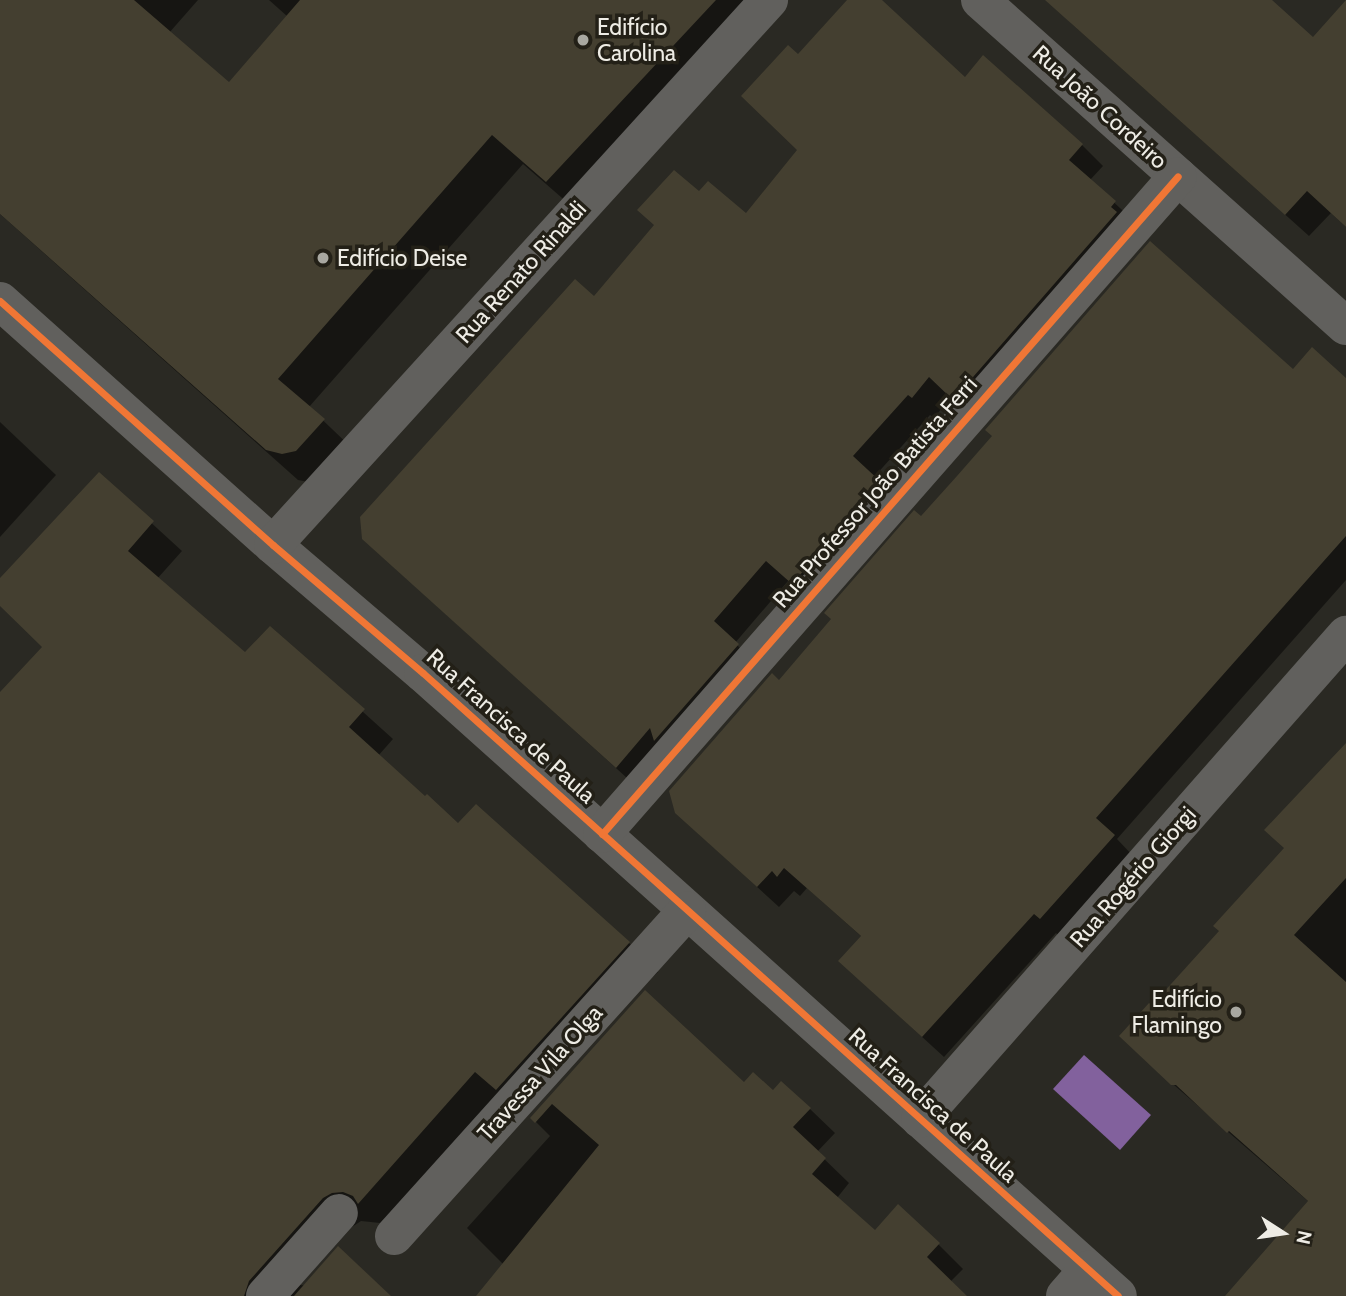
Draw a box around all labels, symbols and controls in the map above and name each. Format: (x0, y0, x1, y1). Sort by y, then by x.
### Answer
place label: Edifício Carolina (597, 13, 676, 67)
marker: Edifício Carolina (575, 32, 591, 48)
street label: Rua João Cordeiro (1027, 39, 1173, 175)
street label: Rua Renato Rinaldi (450, 195, 592, 349)
place label: Edifício Deise (337, 244, 467, 272)
marker: Edifício Deise (315, 250, 331, 266)
street label: Rua Professor João Batista Ferri (767, 371, 983, 613)
street label: Rua Francisca de Paula (421, 643, 601, 809)
street label: Rua Rogério Giorgi (1064, 801, 1202, 953)
place label: Edifício Flamingo (1131, 985, 1222, 1039)
street label: Travessa Vila Olga (472, 999, 608, 1147)
marker: Edifício Flamingo (1228, 1004, 1244, 1020)
street label: Rua Francisca de Paula (843, 1022, 1023, 1188)
north arrow (1248, 1198, 1318, 1268)
text: N (1291, 1229, 1317, 1246)

